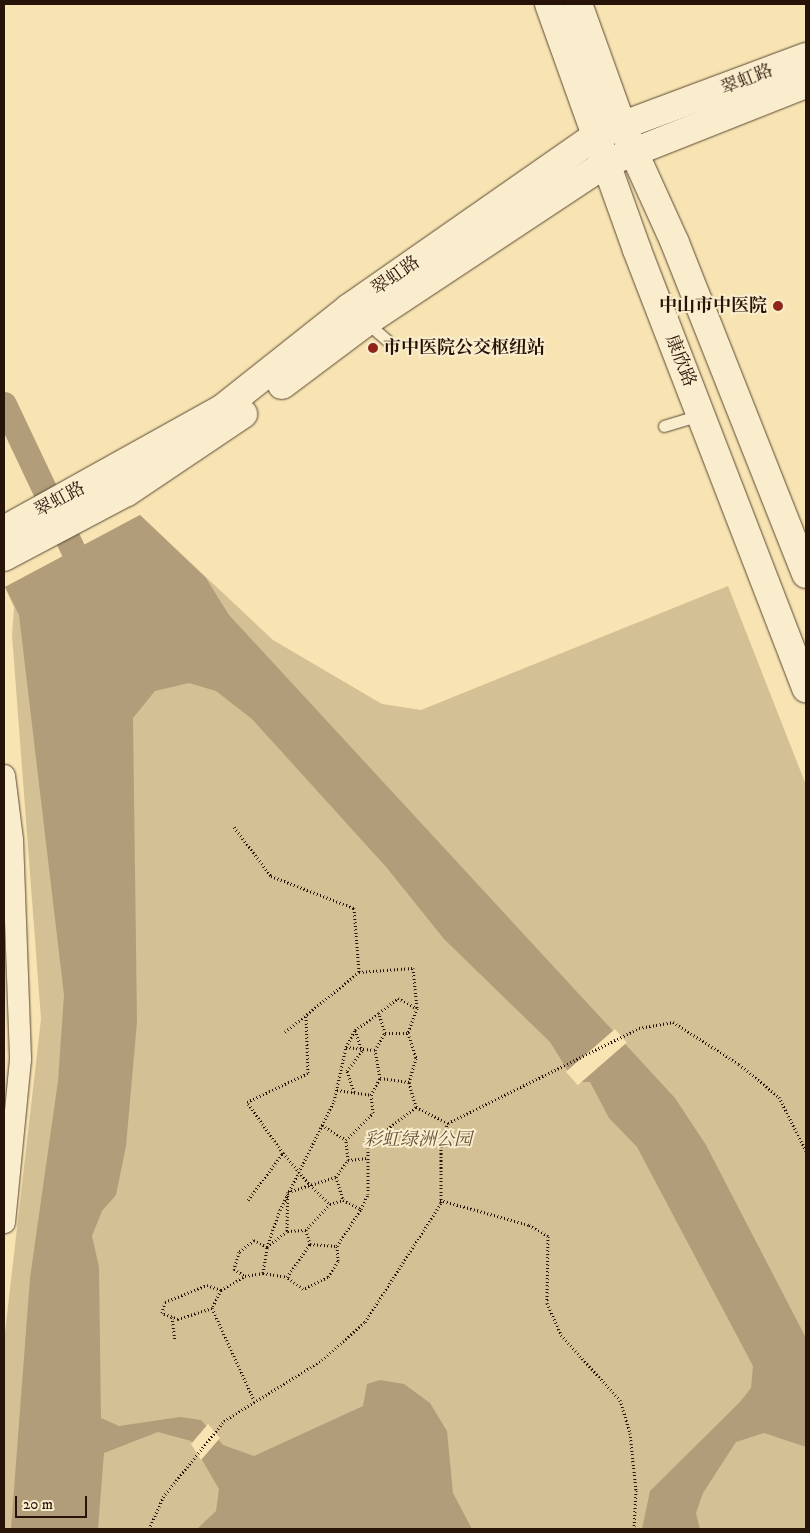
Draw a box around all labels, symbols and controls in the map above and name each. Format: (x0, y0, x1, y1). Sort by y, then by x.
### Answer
street label: 翠虹路 (718, 60, 776, 100)
street label: 翠虹路 (368, 252, 424, 300)
place label: 中山市中医院 (659, 295, 767, 317)
marker: 中山市中医院 (771, 299, 785, 313)
street label: 康欣路 (660, 332, 700, 390)
place label: 市中医院公交枢纽站 (383, 337, 545, 359)
marker: 市中医院公交枢纽站 (367, 342, 379, 354)
street label: 翠虹路 (31, 478, 89, 522)
park label: 彩虹绿洲公园 (364, 1129, 472, 1151)
scale bar (18, 1486, 90, 1518)
text: 20 m (23, 1495, 53, 1514)

